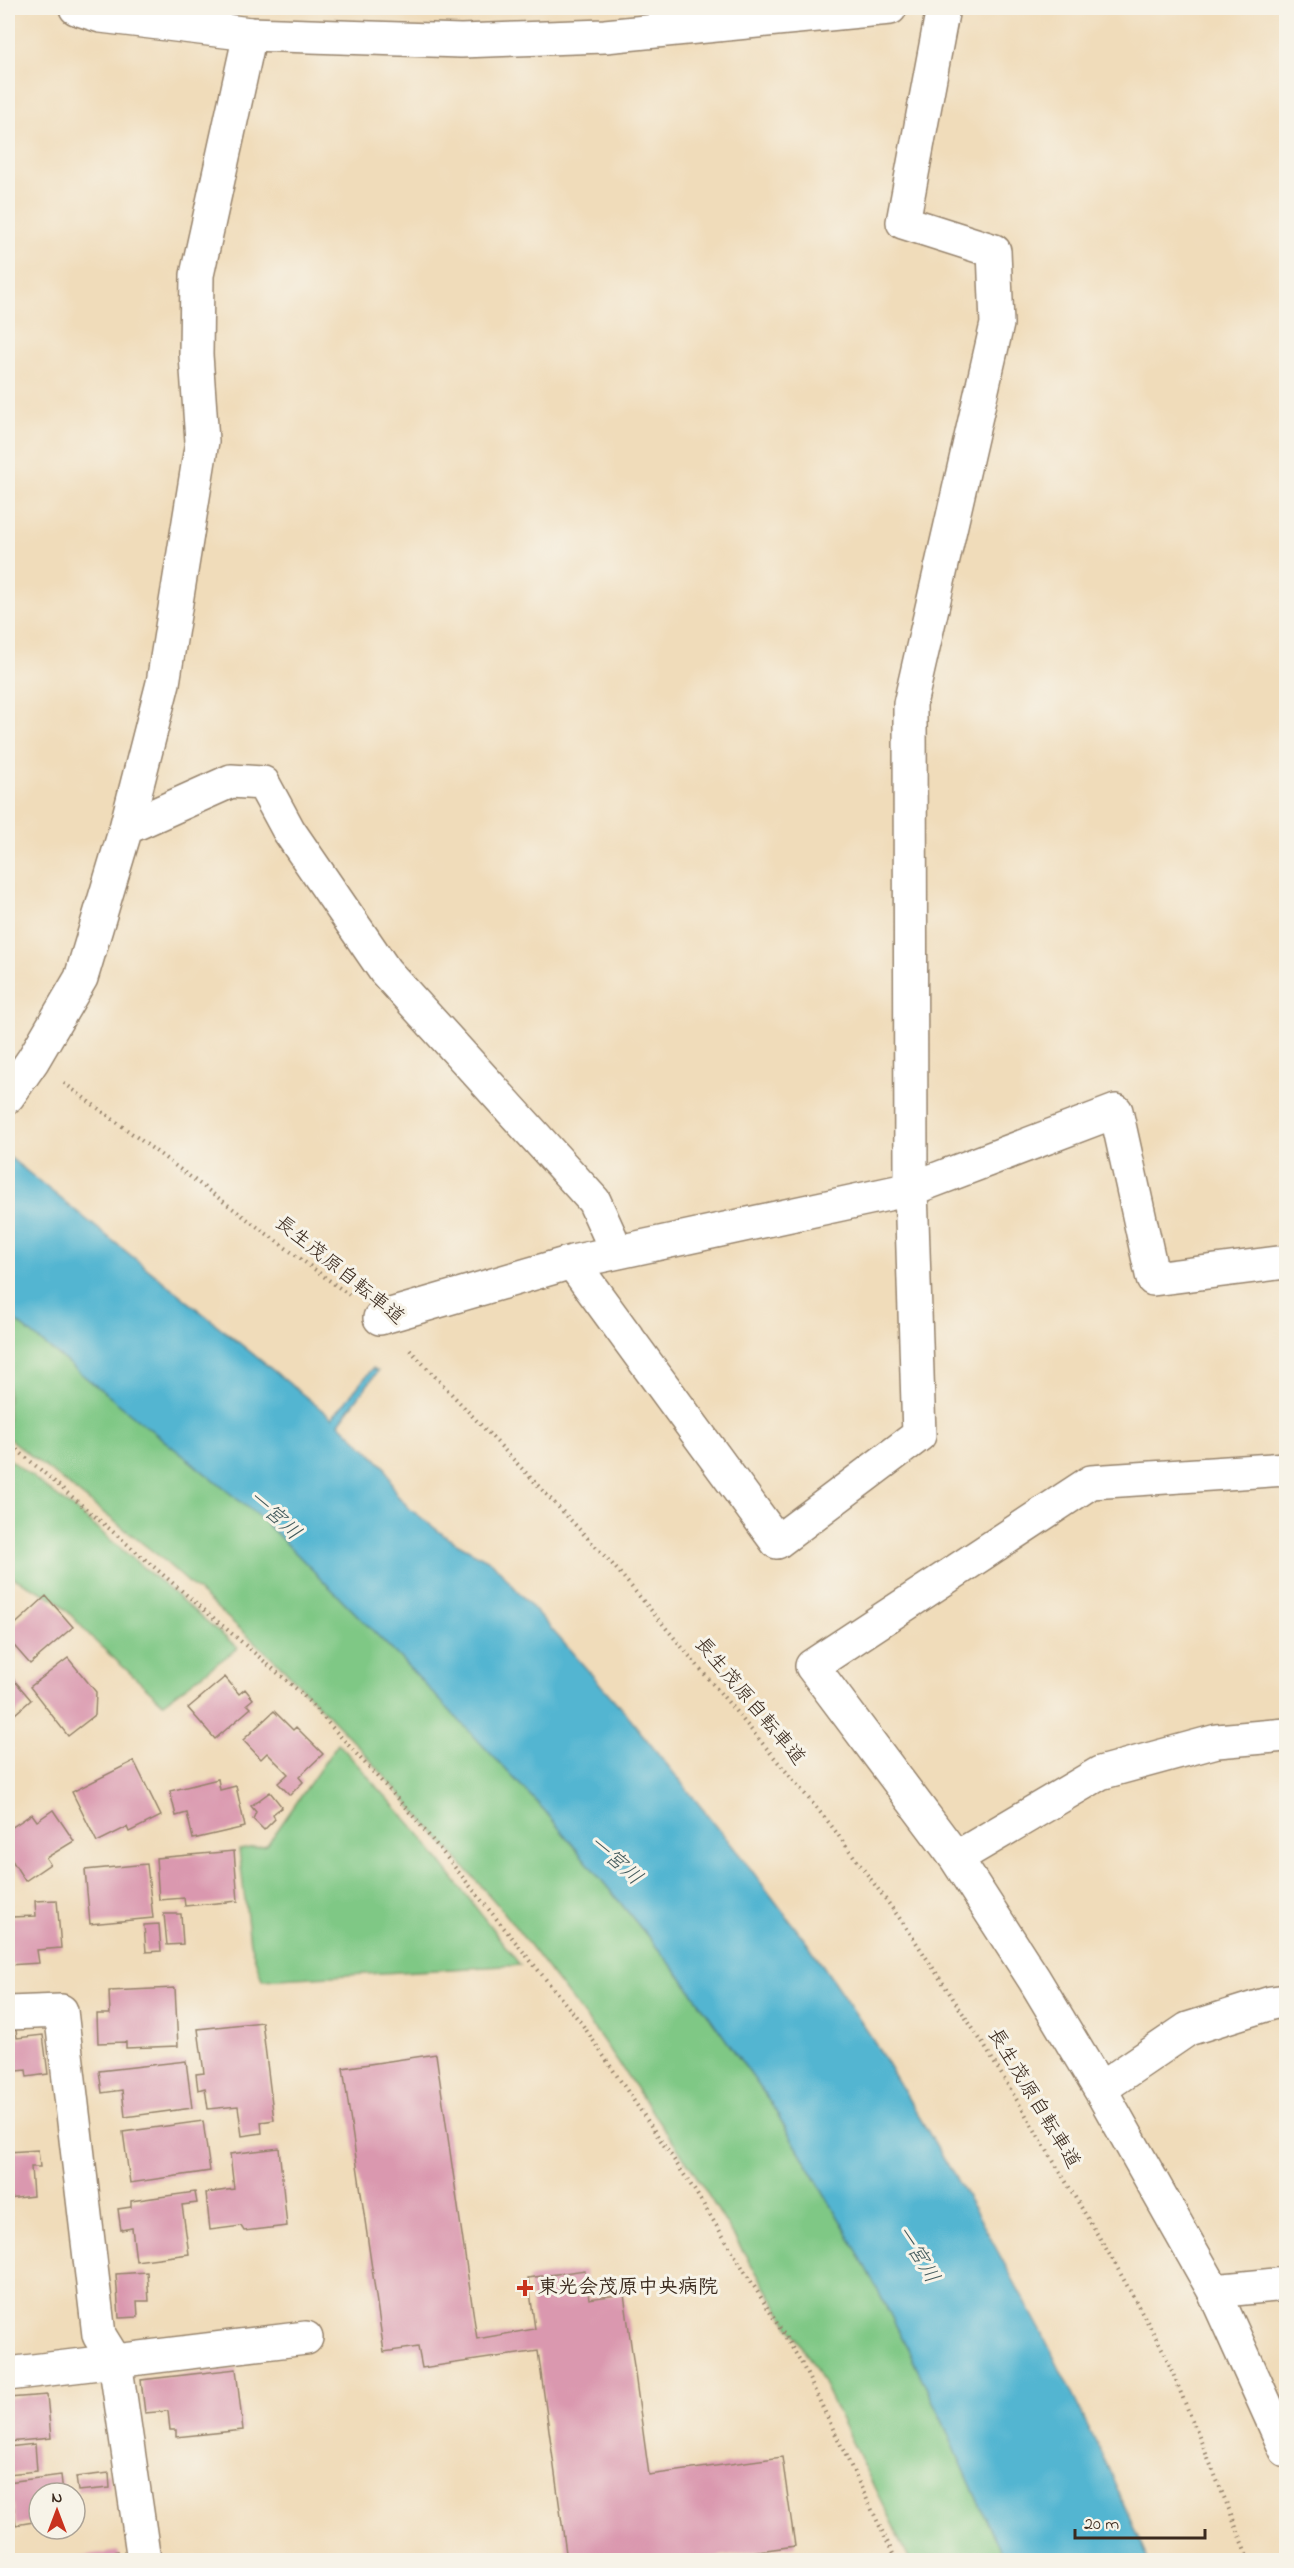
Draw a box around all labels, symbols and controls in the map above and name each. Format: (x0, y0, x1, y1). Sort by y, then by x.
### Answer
street label: 長生茂原自転車道 (268, 1209, 410, 1333)
water label: 一宮川 (241, 1484, 307, 1548)
street label: 長生茂原自転車道 (686, 1631, 812, 1773)
water label: 一宮川 (582, 1829, 648, 1893)
street label: 長生茂原自転車道 (979, 2023, 1087, 2175)
water label: 一宮川 (888, 2220, 946, 2290)
place label: 東光会茂原中央病院 (538, 2274, 718, 2303)
marker: 東光会茂原中央病院 (516, 2279, 534, 2297)
north arrow (27, 2481, 87, 2541)
text: N (52, 2486, 63, 2510)
scale bar (1075, 2502, 1206, 2540)
text: 20 m (1084, 2512, 1119, 2538)

